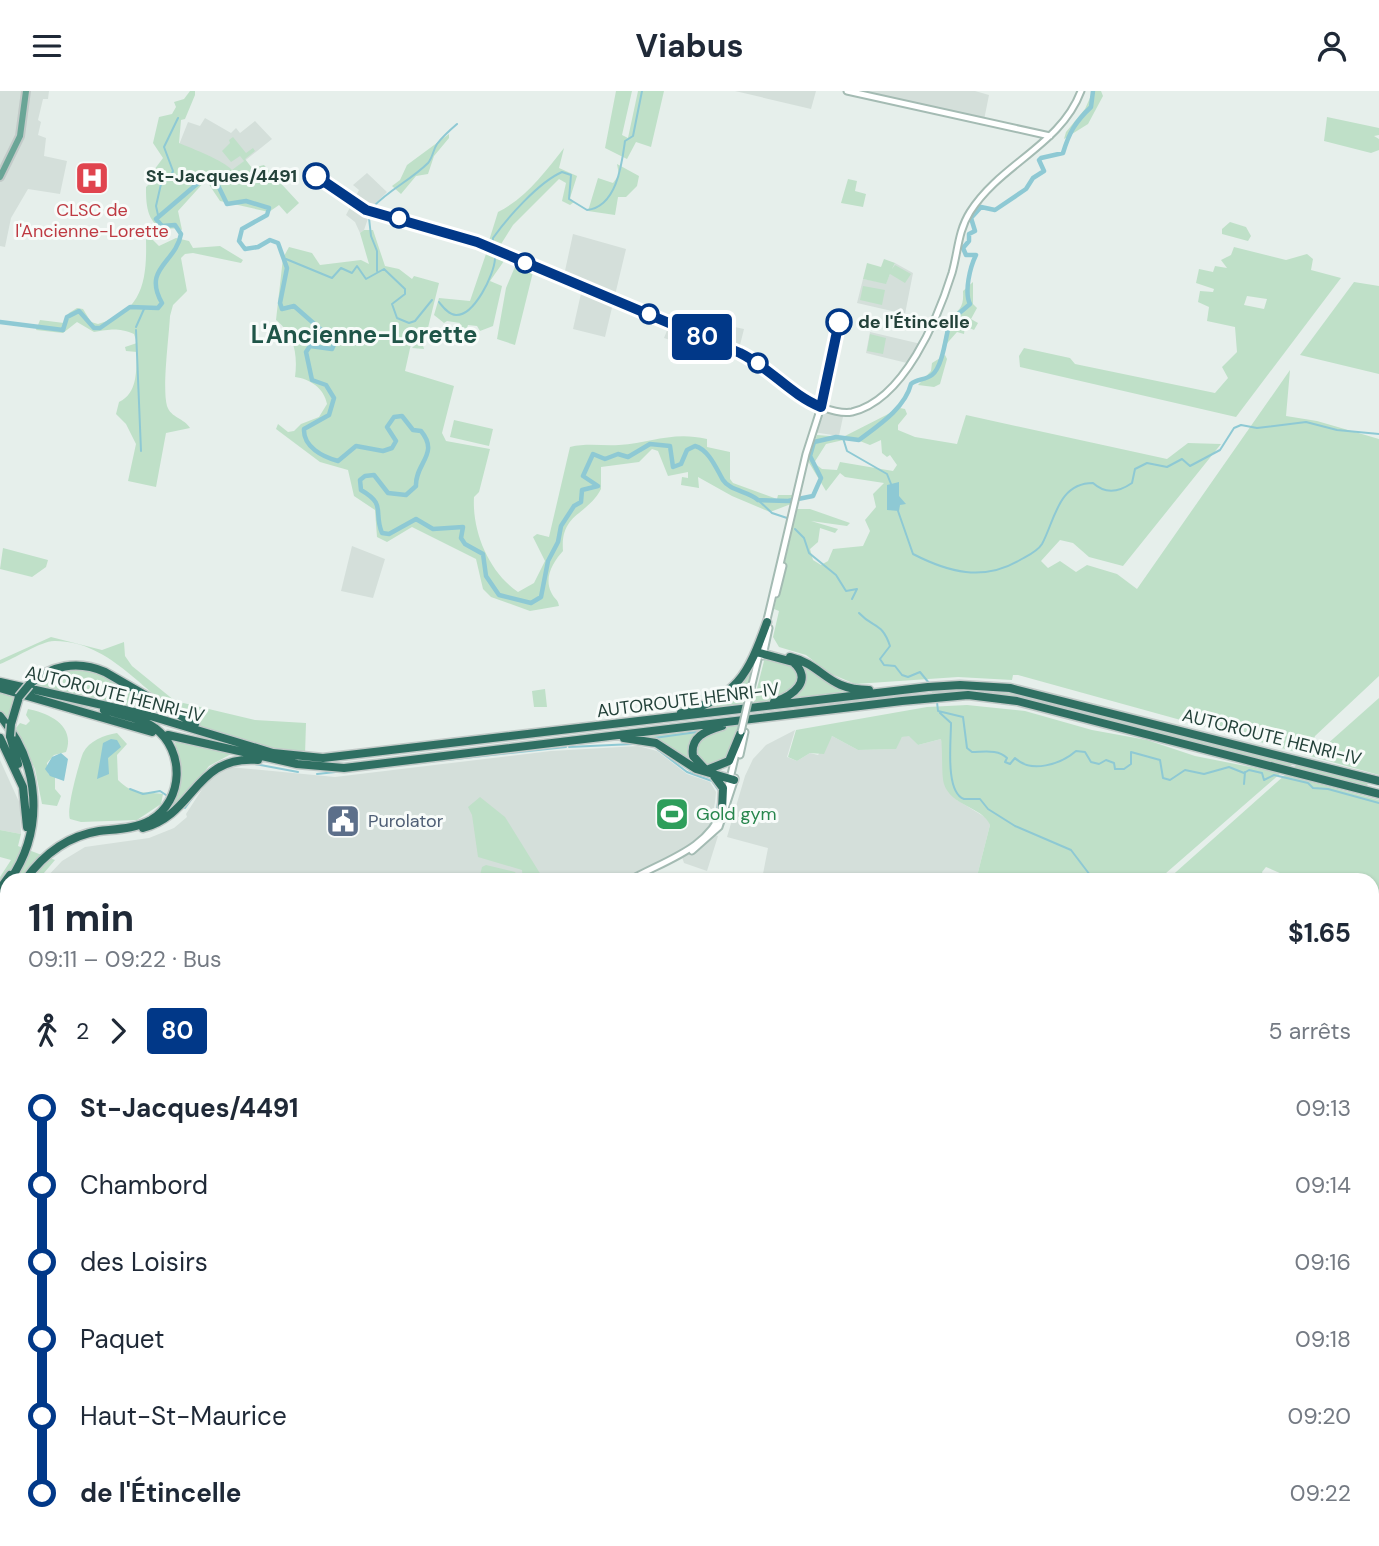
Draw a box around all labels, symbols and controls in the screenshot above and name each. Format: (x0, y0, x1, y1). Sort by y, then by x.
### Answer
text: Viabus (636, 25, 743, 67)
icon: menu (28, 27, 66, 65)
icon: person (1313, 27, 1351, 65)
hospital icon: CLSC de l'Ancienne-Lorette (73, 159, 111, 197)
marker: St-Jacques/4491 (303, 163, 329, 189)
place label: St-Jacques/4491 (146, 164, 297, 188)
place label: CLSC de l'Ancienne-Lorette (15, 198, 169, 243)
unlabelled marker (389, 208, 409, 228)
unlabelled marker (515, 253, 535, 273)
unlabelled marker (639, 304, 659, 324)
marker: de l'Étincelle (826, 309, 852, 335)
place label: de l'Étincelle (858, 310, 970, 334)
line badge: 80 (670, 314, 734, 360)
district label: L'Ancienne-Lorette (251, 319, 477, 350)
text: 80 (686, 321, 718, 352)
unlabelled marker (748, 353, 768, 373)
street label: AUTOROUTE HENRI-IV (23, 660, 207, 728)
street label: AUTOROUTE HENRI-IV (595, 677, 781, 723)
street label: AUTOROUTE HENRI-IV (1180, 703, 1364, 771)
sports icon: Gold gym (653, 795, 691, 833)
public building icon: Purolator (324, 802, 362, 840)
place label: Gold gym (696, 802, 777, 826)
place label: Purolator (368, 809, 444, 833)
text: 11 min (28, 893, 134, 943)
text: $1.65 (1288, 916, 1351, 950)
text: 09:11 – 09:22 · Bus (28, 944, 222, 974)
icon: walk (28, 1012, 66, 1050)
icon: forward (99, 1012, 137, 1050)
text: 80 (161, 1015, 193, 1046)
text: 2 (76, 1016, 89, 1046)
text: 5 arrêts (1269, 1016, 1351, 1046)
text: St-Jacques/4491 (80, 1091, 299, 1125)
text: 09:13 (1295, 1093, 1351, 1123)
text: Chambord (80, 1168, 208, 1202)
text: 09:14 (1295, 1170, 1351, 1200)
text: des Loisirs (80, 1245, 208, 1279)
text: 09:16 (1295, 1247, 1351, 1277)
text: Paquet (80, 1322, 164, 1356)
text: 09:18 (1295, 1324, 1351, 1354)
text: Haut-St-Maurice (80, 1399, 287, 1433)
text: 09:20 (1287, 1401, 1351, 1431)
text: de l'Étincelle (80, 1476, 241, 1510)
text: 09:22 (1290, 1478, 1351, 1508)

